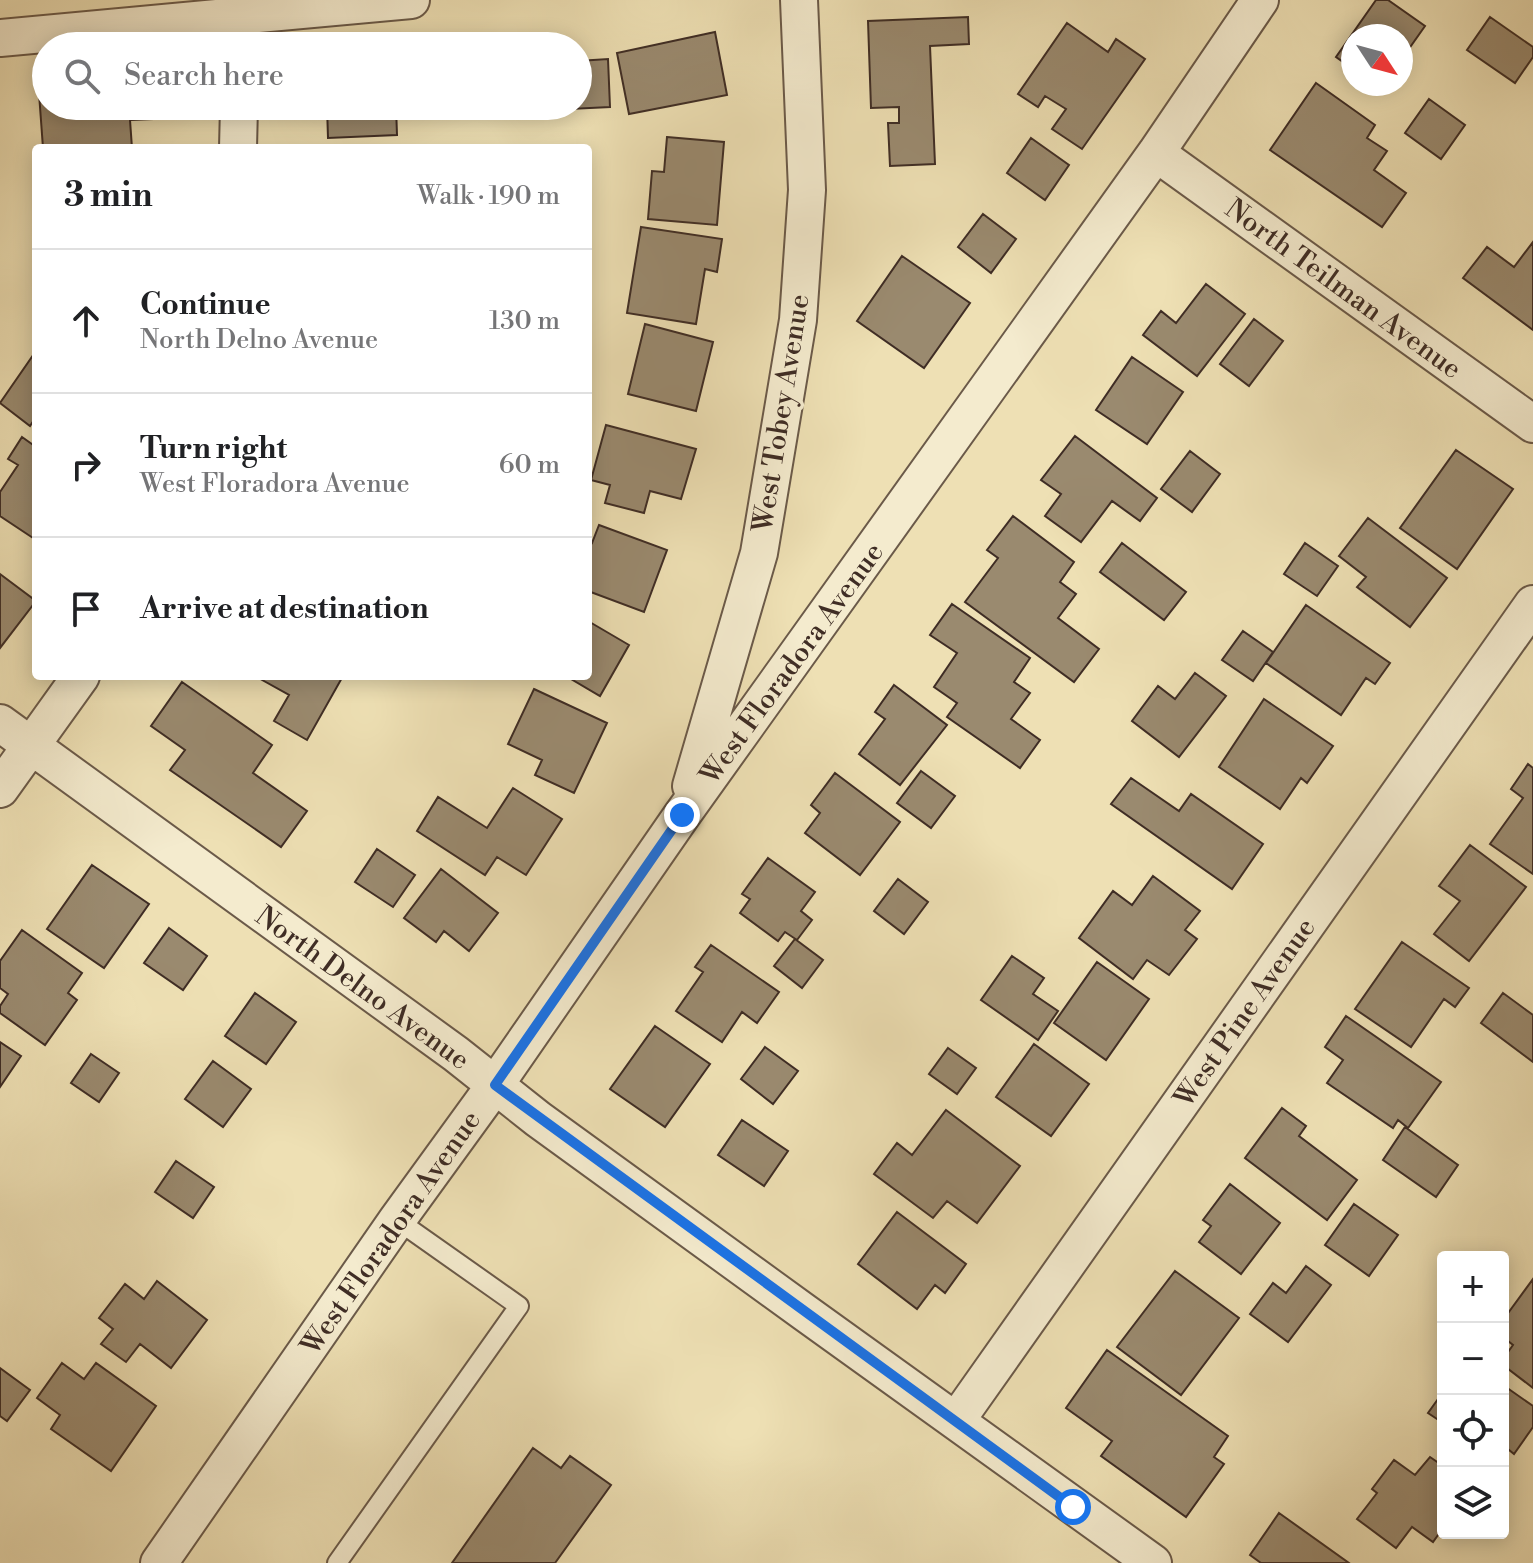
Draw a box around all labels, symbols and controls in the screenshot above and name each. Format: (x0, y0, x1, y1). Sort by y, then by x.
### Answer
north arrow (1341, 24, 1413, 96)
search box (32, 32, 592, 120)
icon: search (60, 54, 104, 98)
text: Search here (124, 57, 284, 95)
text: 3 min (64, 175, 153, 217)
text: Walk · 190 m (417, 180, 560, 212)
street label: North Teilman Avenue (1218, 192, 1468, 387)
text: Continue (140, 286, 271, 324)
street label: West Tobey Avenue (745, 292, 818, 536)
icon: ahead (64, 299, 108, 343)
text: 130 m (489, 305, 560, 337)
text: North Delno Avenue (140, 324, 378, 356)
text: Turn right (140, 430, 287, 468)
icon: right (64, 443, 108, 487)
text: 60 m (499, 449, 560, 481)
text: West Floradora Avenue (140, 468, 410, 500)
street label: West Floradora Avenue (692, 536, 892, 792)
icon: arrive (64, 587, 108, 631)
text: Arrive at destination (140, 590, 429, 628)
route end (664, 797, 700, 833)
street label: North Delno Avenue (248, 899, 476, 1078)
street label: West Pine Avenue (1166, 911, 1324, 1115)
street label: West Floradora Avenue (293, 1104, 489, 1363)
map controls (1437, 1251, 1509, 1539)
button: + (1437, 1251, 1509, 1323)
button: − (1437, 1323, 1509, 1395)
button: locate (1437, 1395, 1509, 1467)
button: layers (1437, 1467, 1509, 1539)
route start (1055, 1489, 1091, 1525)

